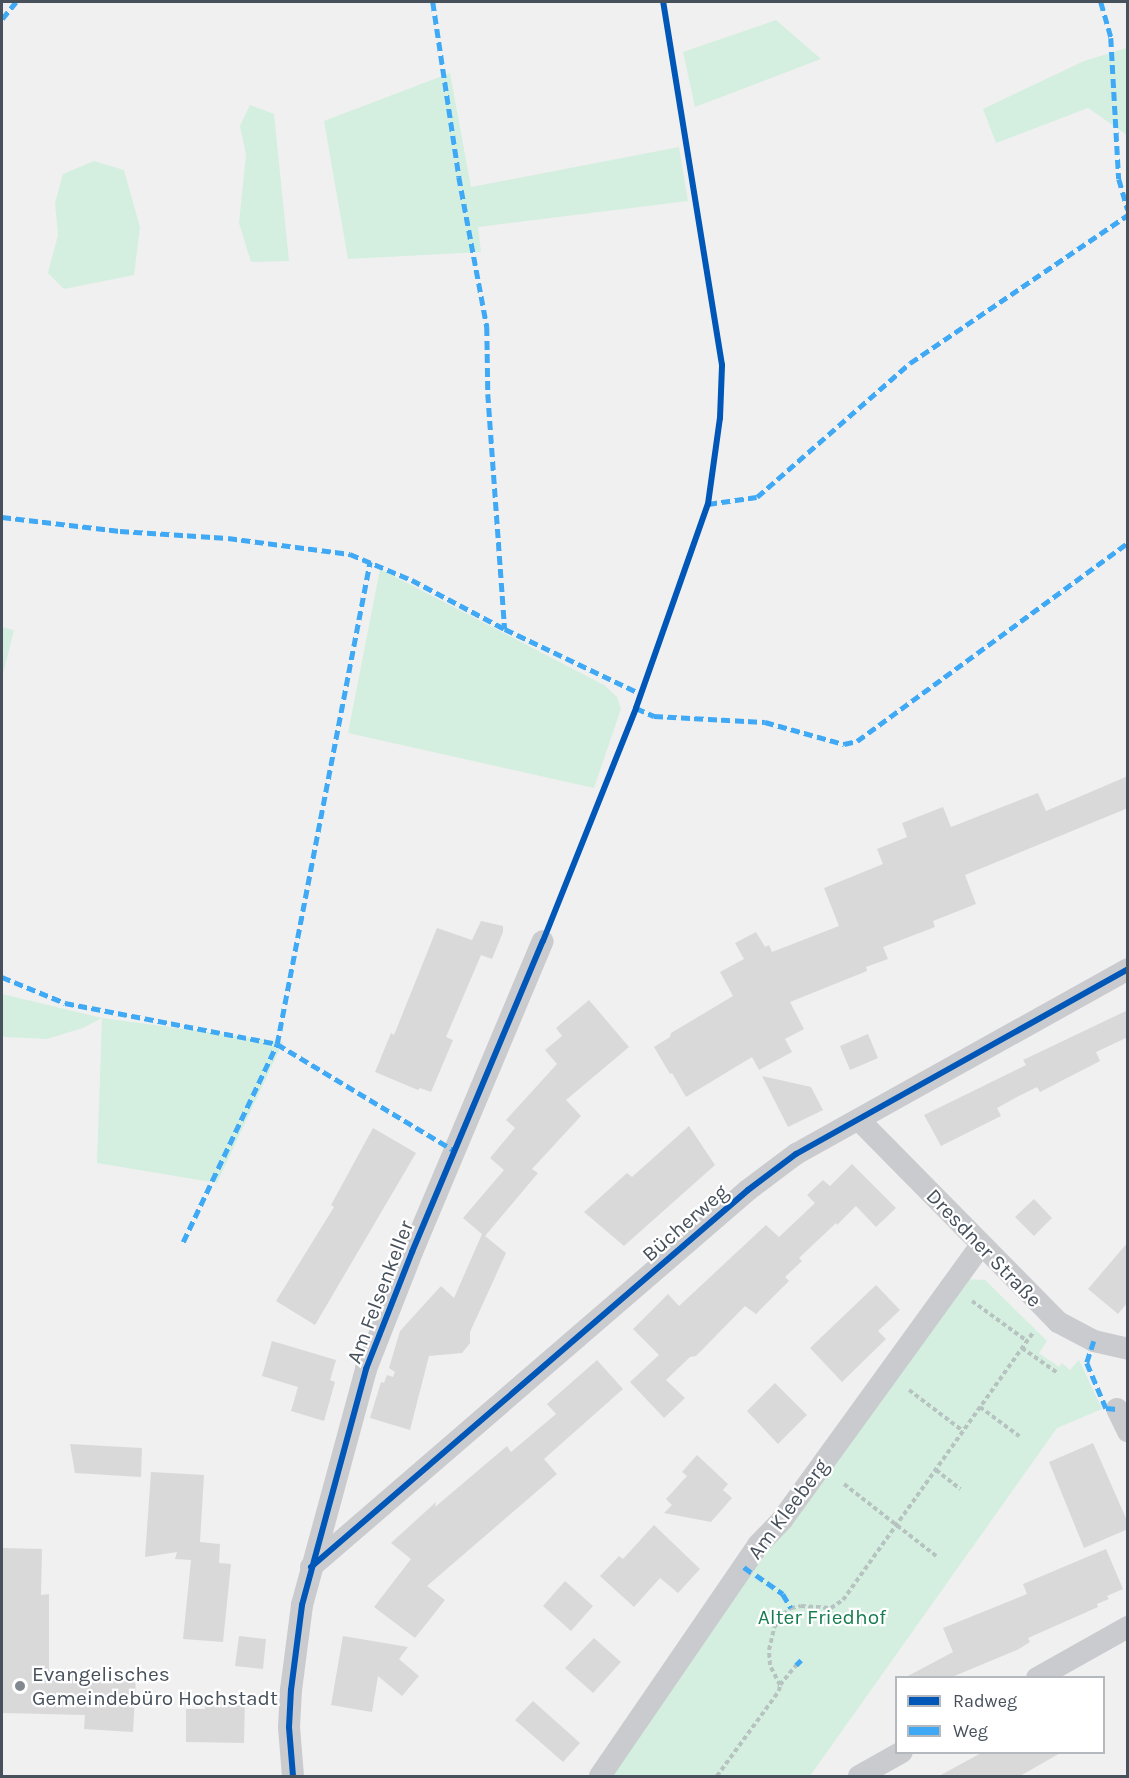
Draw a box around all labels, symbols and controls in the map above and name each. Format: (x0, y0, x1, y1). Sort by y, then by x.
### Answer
street label: Bücherweg (637, 1179, 733, 1267)
street label: Dresdner Straße (921, 1183, 1047, 1313)
street label: Am Felsenkeller (341, 1217, 419, 1367)
street label: Am Kleeberg (742, 1454, 834, 1564)
park label: Alter Friedhof (758, 1604, 886, 1630)
place label: Evangelisches Gemeindebüro Hochstadt (32, 1661, 278, 1711)
legend (895, 1676, 1105, 1754)
marker: Evangelisches Gemeindebüro Hochstadt (13, 1679, 27, 1693)
text: Radweg (953, 1690, 1017, 1712)
text: Weg (953, 1720, 988, 1742)

